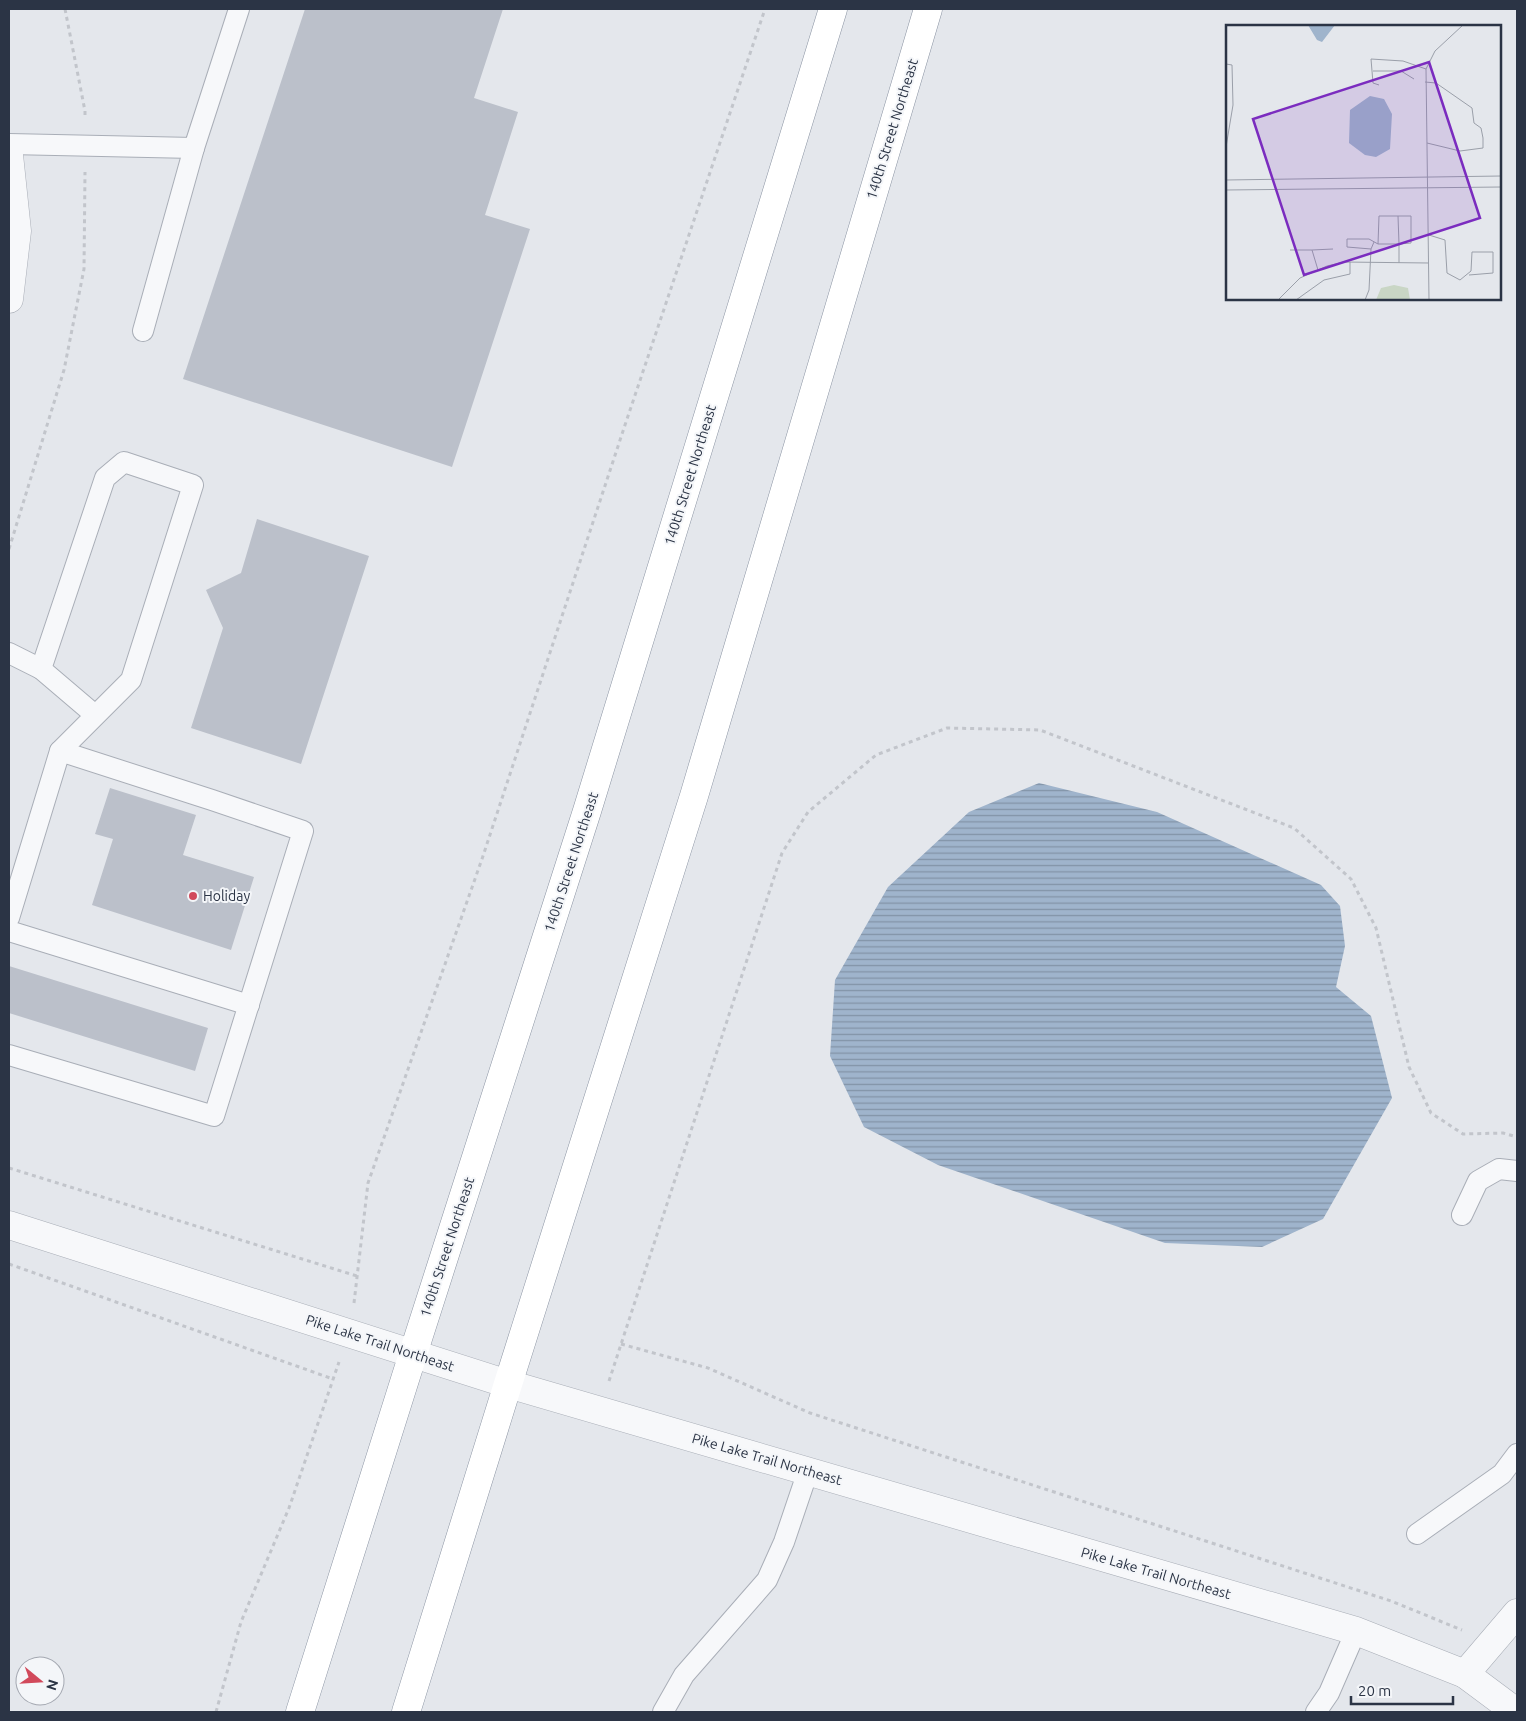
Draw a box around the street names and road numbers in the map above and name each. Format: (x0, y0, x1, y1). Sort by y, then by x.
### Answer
street label: 140th Street Northeast (863, 56, 921, 201)
street label: 140th Street Northeast (661, 402, 719, 547)
street label: 140th Street Northeast (541, 790, 601, 934)
street label: 140th Street Northeast (417, 1175, 477, 1319)
street label: Pike Lake Trail Northeast (304, 1311, 457, 1375)
street label: Pike Lake Trail Northeast (690, 1430, 844, 1488)
street label: Pike Lake Trail Northeast (1079, 1544, 1233, 1602)

